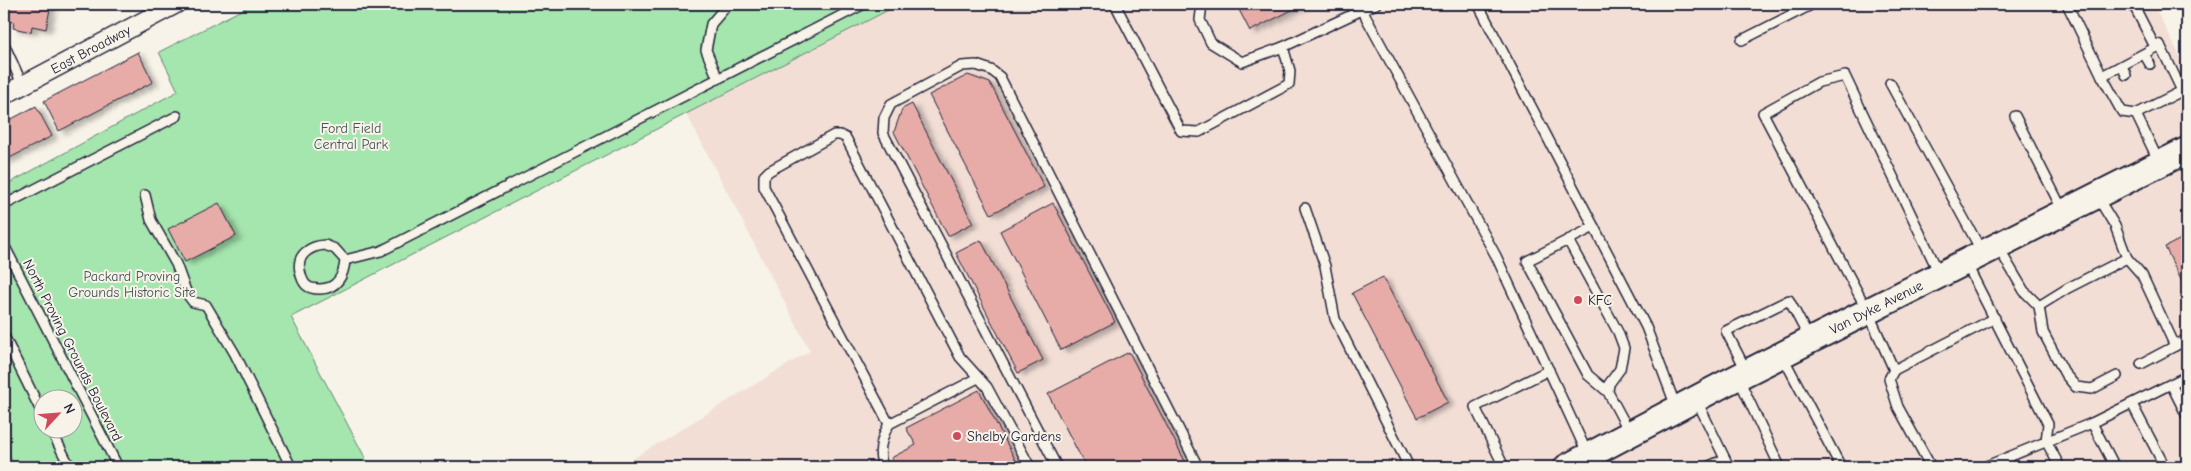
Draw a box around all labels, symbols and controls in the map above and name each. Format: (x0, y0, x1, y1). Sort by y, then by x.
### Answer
street label: East Broadway (48, 21, 134, 78)
park label: Ford Field Central Park (314, 120, 388, 153)
street label: North Proving Grounds Boulevard (20, 256, 126, 444)
park label: Packard Proving Grounds Historic Site (68, 268, 196, 301)
street label: Van Dyke Avenue (1827, 277, 1926, 338)
place label: KFC (1588, 292, 1613, 309)
marker: KFC (1572, 294, 1584, 306)
north arrow (32, 388, 82, 438)
place label: Shelby Gardens (967, 428, 1061, 445)
marker: Shelby Gardens (951, 430, 963, 442)

